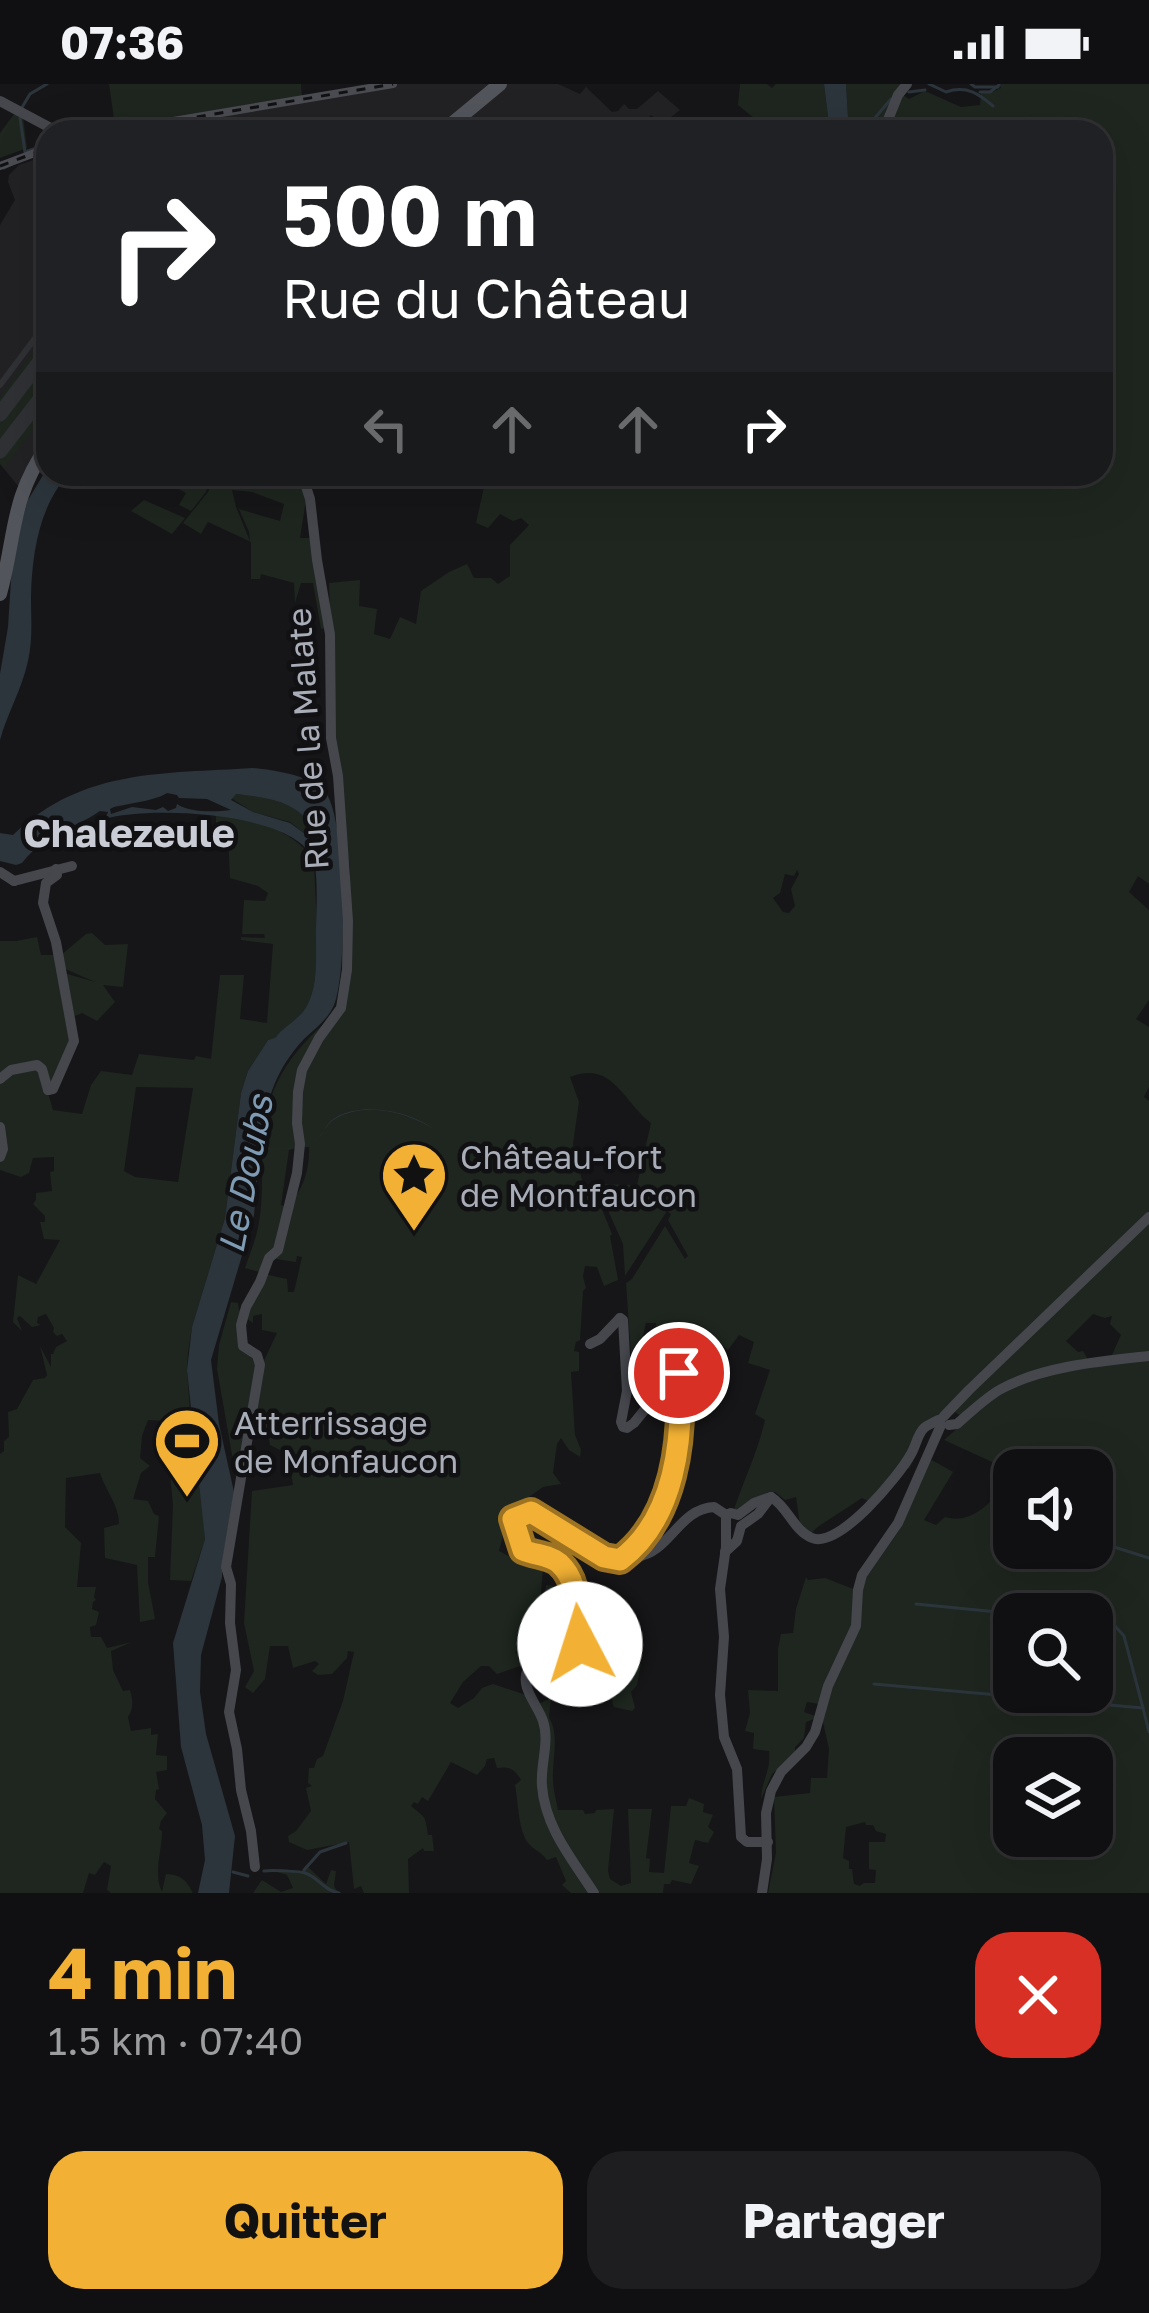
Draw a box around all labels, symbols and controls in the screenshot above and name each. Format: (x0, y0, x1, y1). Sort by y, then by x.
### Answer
text: 07:36 (60, 15, 184, 69)
text: 500 m (282, 164, 537, 264)
icon: right (84, 168, 240, 324)
text: Rue du Château (282, 265, 691, 330)
icon: left (353, 396, 419, 462)
icon: ahead (479, 396, 545, 462)
icon: ahead (605, 396, 671, 462)
icon: right (731, 396, 797, 462)
street label: Rue de la Malate (278, 607, 336, 871)
district label: Chalezeule (23, 809, 235, 856)
water label: Le Doubs (209, 1090, 282, 1257)
place label: Château-fort de Montfaucon (460, 1137, 697, 1214)
place icon: Château-fort de Montfaucon (379, 1140, 449, 1234)
pin (628, 1322, 730, 1424)
icon: arrive (646, 1340, 712, 1406)
place label: Atterrissage de Monfaucon (234, 1403, 458, 1480)
sports icon: Atterrissage de Monfaucon (152, 1406, 222, 1500)
map controls (993, 1449, 1113, 1857)
button: sound (993, 1449, 1113, 1569)
position arrow (517, 1581, 643, 1707)
button: search (993, 1593, 1113, 1713)
button: layers (993, 1737, 1113, 1857)
text: 4 min (48, 1928, 237, 2015)
button: close (975, 1932, 1101, 2058)
text: 1.5 km · 07:40 (48, 2017, 303, 2064)
button: Quitter (48, 2151, 563, 2289)
button: Partager (587, 2151, 1101, 2289)

